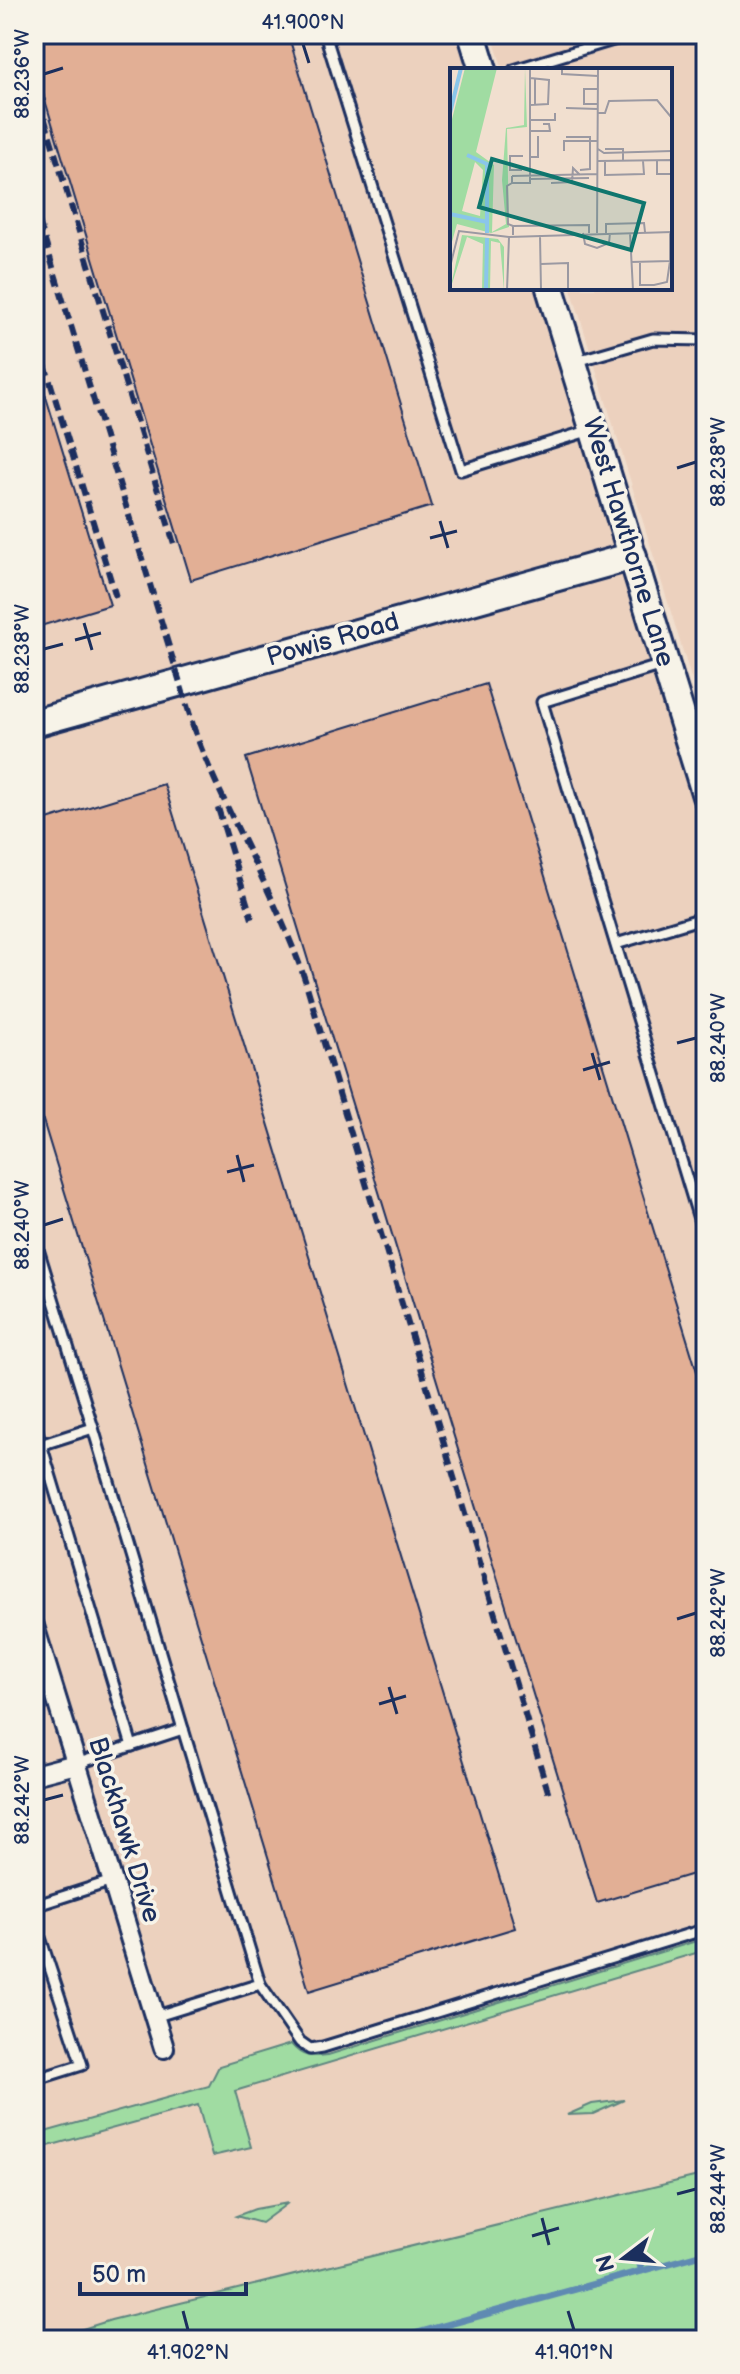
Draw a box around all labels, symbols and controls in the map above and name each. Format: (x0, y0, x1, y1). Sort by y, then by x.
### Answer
text: 41.900°N (261, 11, 345, 35)
text: 88.236°W (11, 29, 35, 119)
inset map (450, 68, 672, 290)
street label: West Hawthorne Lane (575, 413, 681, 671)
text: 88.238°W (707, 417, 731, 507)
text: 88.238°W (11, 604, 35, 694)
street label: Powis Road (263, 606, 403, 674)
text: 88.240°W (707, 993, 731, 1083)
text: 88.240°W (11, 1180, 35, 1270)
text: 88.242°W (707, 1568, 731, 1658)
street label: Blackhawk Drive (81, 1734, 167, 1926)
text: 88.242°W (11, 1755, 35, 1845)
text: 88.244°W (707, 2144, 731, 2234)
north arrow (584, 2218, 664, 2298)
scale bar (80, 2246, 246, 2296)
text: N (591, 2251, 621, 2275)
text: 50 m (92, 2260, 146, 2289)
text: 41.902°N (147, 2341, 229, 2365)
text: 41.901°N (534, 2341, 614, 2365)

